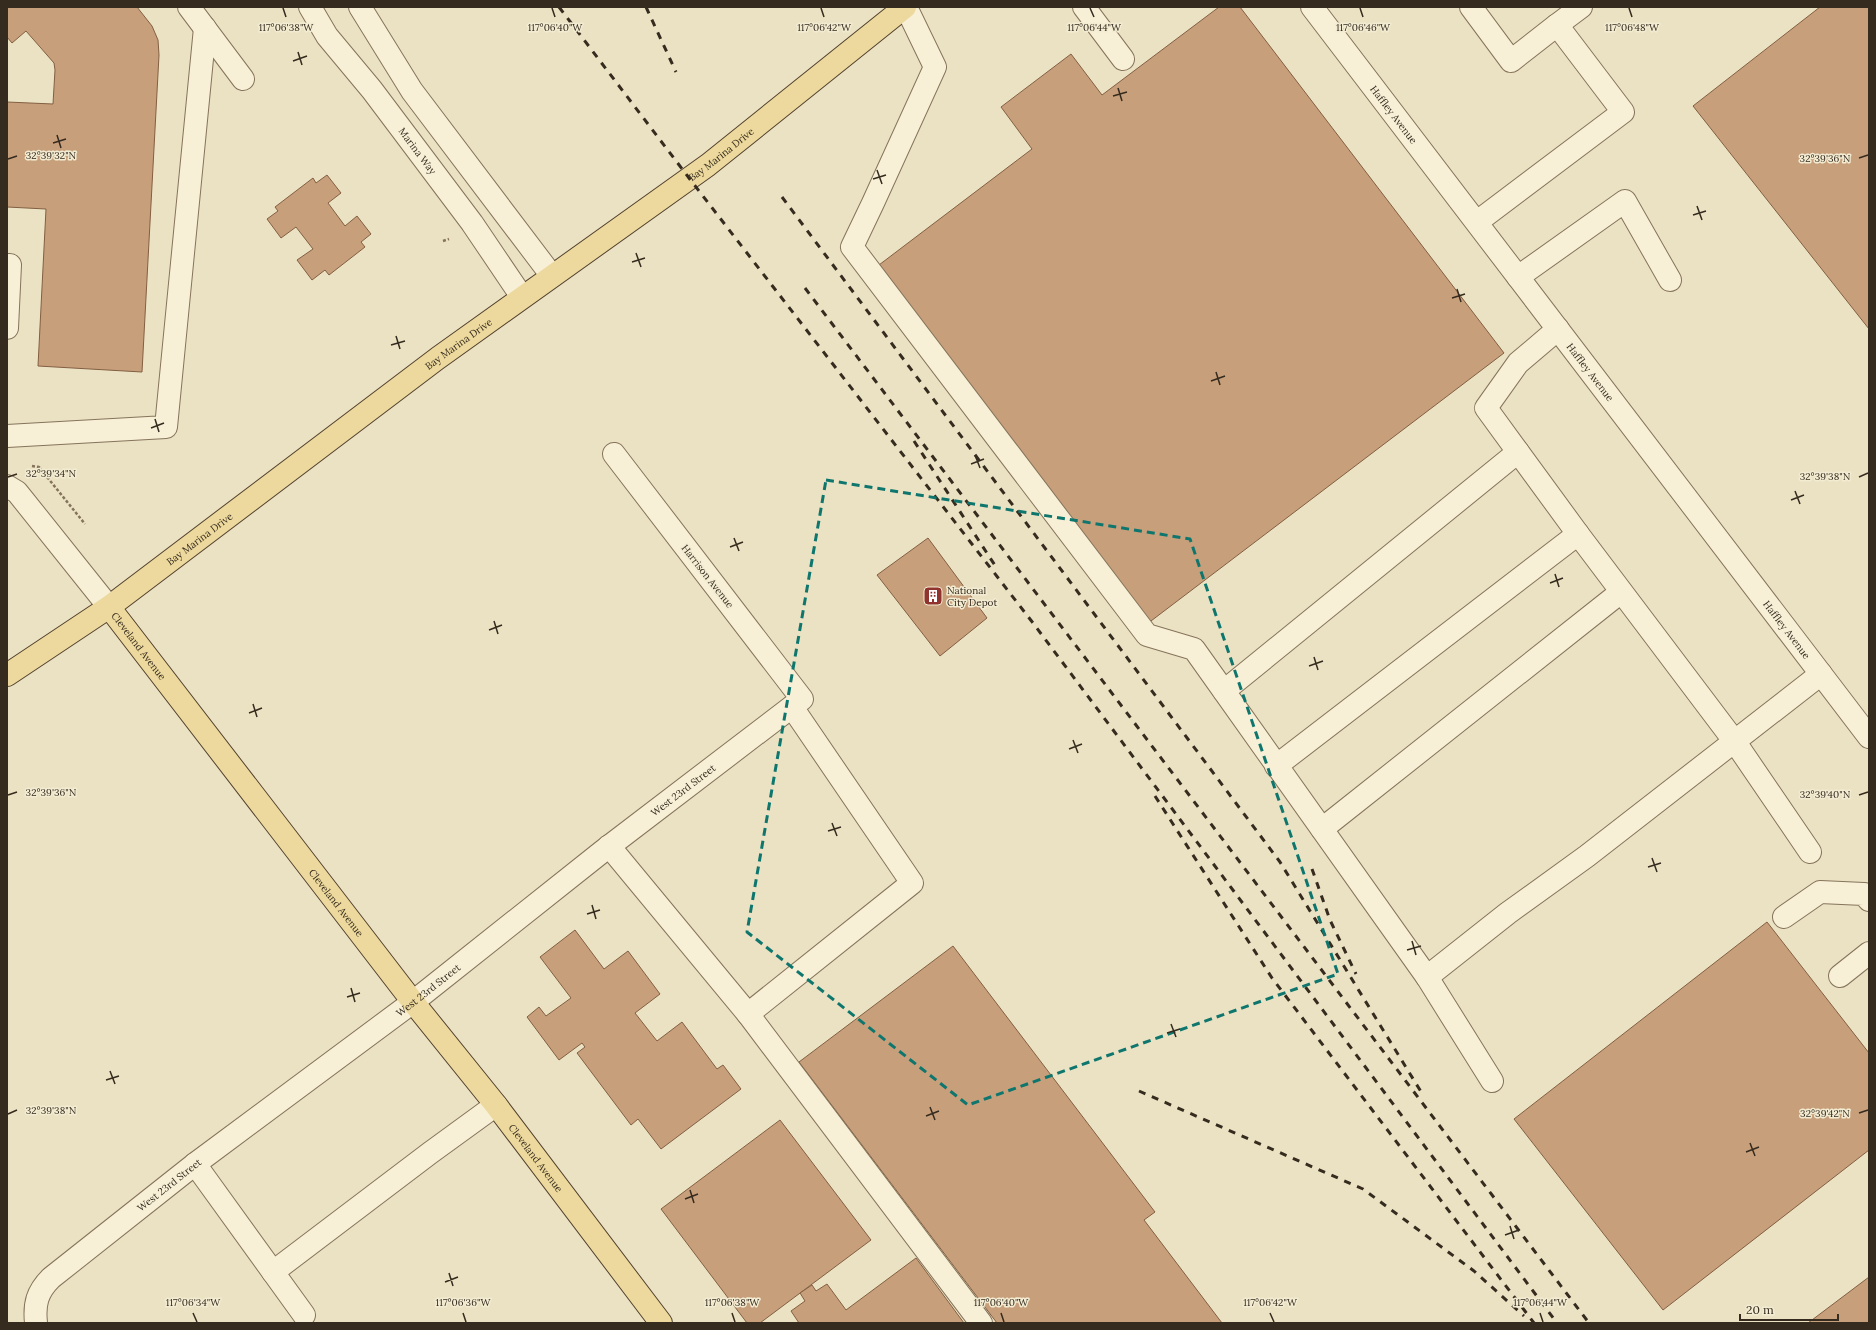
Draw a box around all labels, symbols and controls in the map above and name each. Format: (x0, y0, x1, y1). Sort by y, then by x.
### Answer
text: 117°06'38"W (259, 21, 314, 34)
text: 117°06'40"W (528, 21, 583, 34)
text: 117°06'42"W (797, 21, 852, 34)
text: 117°06'44"W (1067, 21, 1122, 34)
text: 117°06'46"W (1336, 21, 1391, 34)
text: 117°06'48"W (1605, 21, 1660, 34)
street label: Haffley Avenue (1367, 83, 1420, 147)
street label: Bay Marina Drive (686, 124, 757, 184)
street label: Marina Way (396, 125, 440, 178)
text: 32°39'32"N (26, 149, 77, 162)
text: 32°39'36"N (1800, 152, 1851, 165)
street label: Bay Marina Drive (422, 315, 495, 373)
street label: Haffley Avenue (1564, 340, 1617, 404)
text: 32°39'34"N (26, 467, 77, 480)
text: 32°39'38"N (1800, 470, 1851, 483)
street label: Bay Marina Drive (164, 509, 236, 568)
street label: Harrison Avenue (679, 542, 737, 611)
place label: National City Depot (947, 584, 997, 609)
building icon: National City Depot (922, 585, 944, 607)
street label: Haffley Avenue (1760, 598, 1813, 662)
street label: Cleveland Avenue (108, 610, 169, 683)
street label: West 23rd Street (648, 761, 718, 819)
text: 32°39'36"N (26, 786, 77, 799)
text: 32°39'40"N (1800, 788, 1851, 801)
street label: Cleveland Avenue (306, 866, 367, 940)
street label: West 23rd Street (394, 961, 463, 1019)
text: 32°39'38"N (26, 1104, 77, 1117)
text: 32°39'42"N (1800, 1107, 1850, 1120)
street label: Cleveland Avenue (506, 1121, 566, 1195)
street label: West 23rd Street (135, 1156, 204, 1214)
text: 117°06'34"W (166, 1296, 221, 1309)
text: 117°06'36"W (436, 1296, 491, 1309)
text: 117°06'38"W (705, 1296, 760, 1309)
text: 117°06'40"W (974, 1296, 1029, 1309)
text: 117°06'42"W (1243, 1296, 1298, 1309)
text: 117°06'44"W (1513, 1296, 1568, 1309)
scale bar (1740, 1296, 1838, 1322)
text: 20 m (1746, 1302, 1774, 1317)

